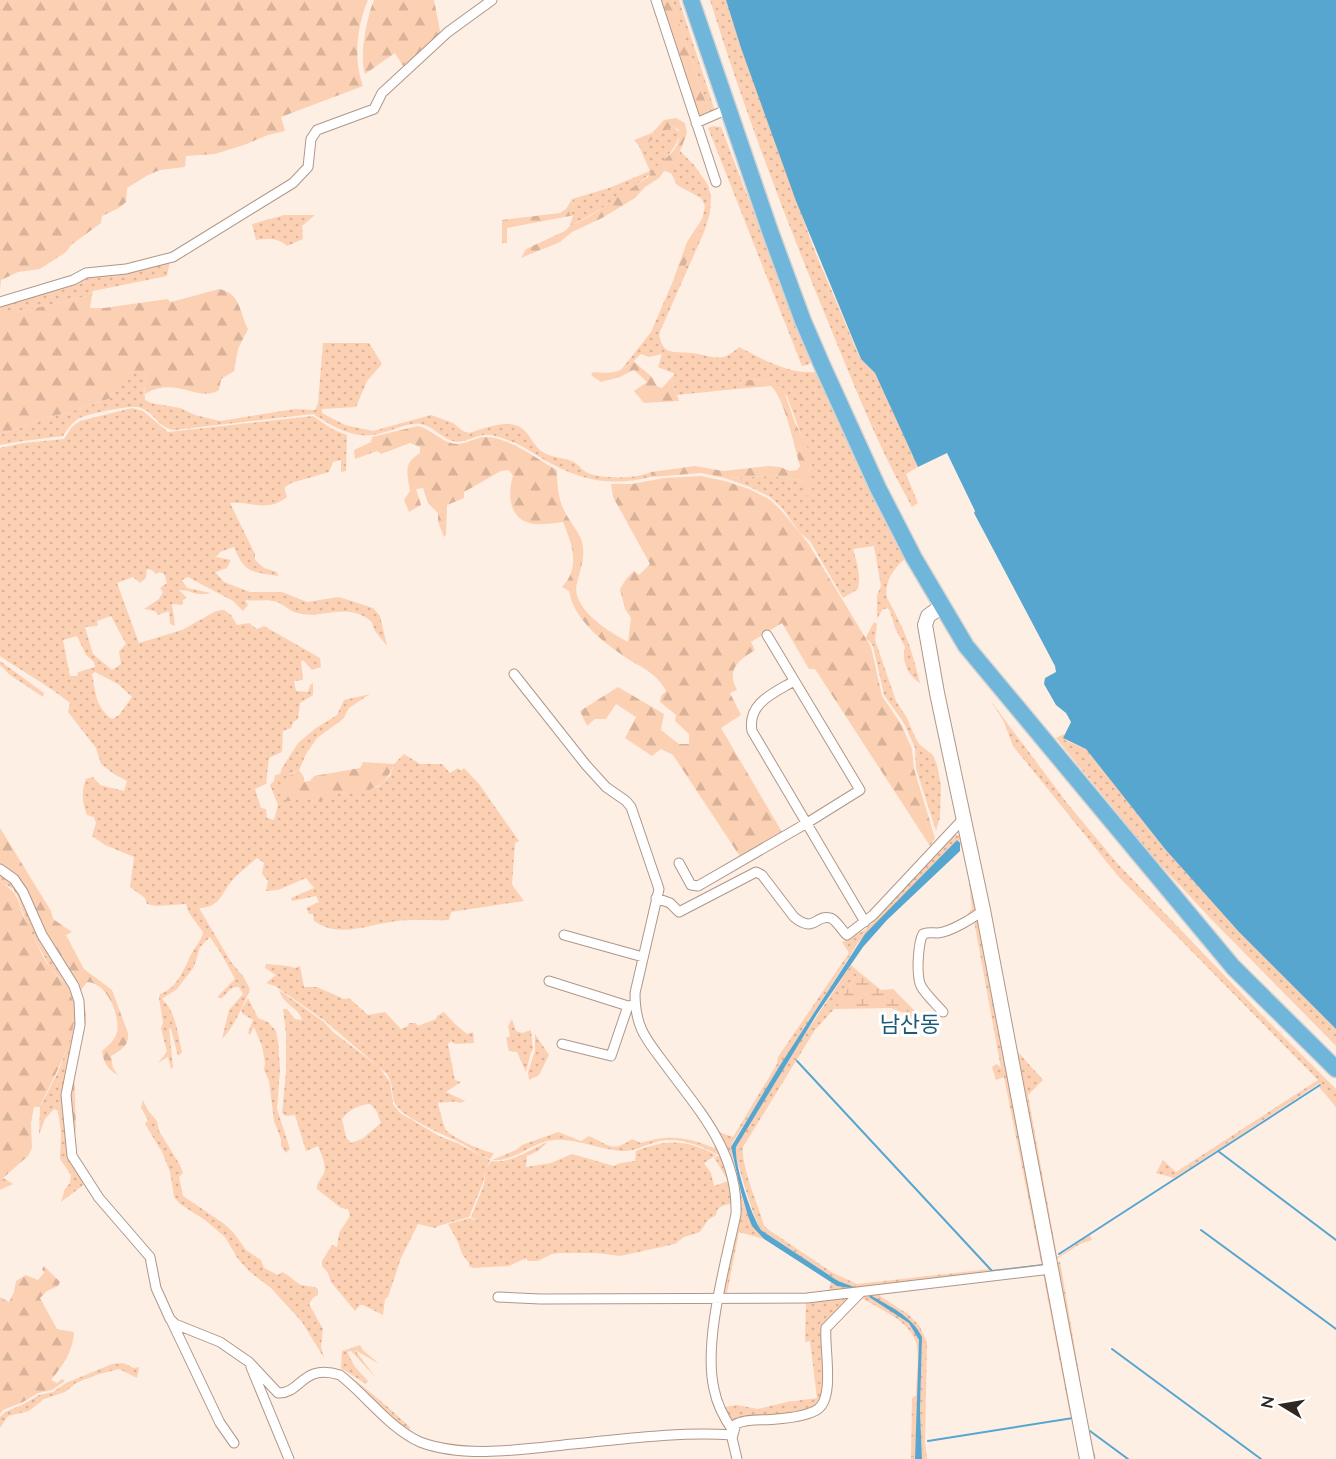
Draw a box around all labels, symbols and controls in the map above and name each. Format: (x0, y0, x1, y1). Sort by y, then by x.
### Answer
district label: 남산동 (880, 1010, 940, 1037)
north arrow (1252, 1375, 1312, 1435)
text: N (1256, 1394, 1277, 1410)

